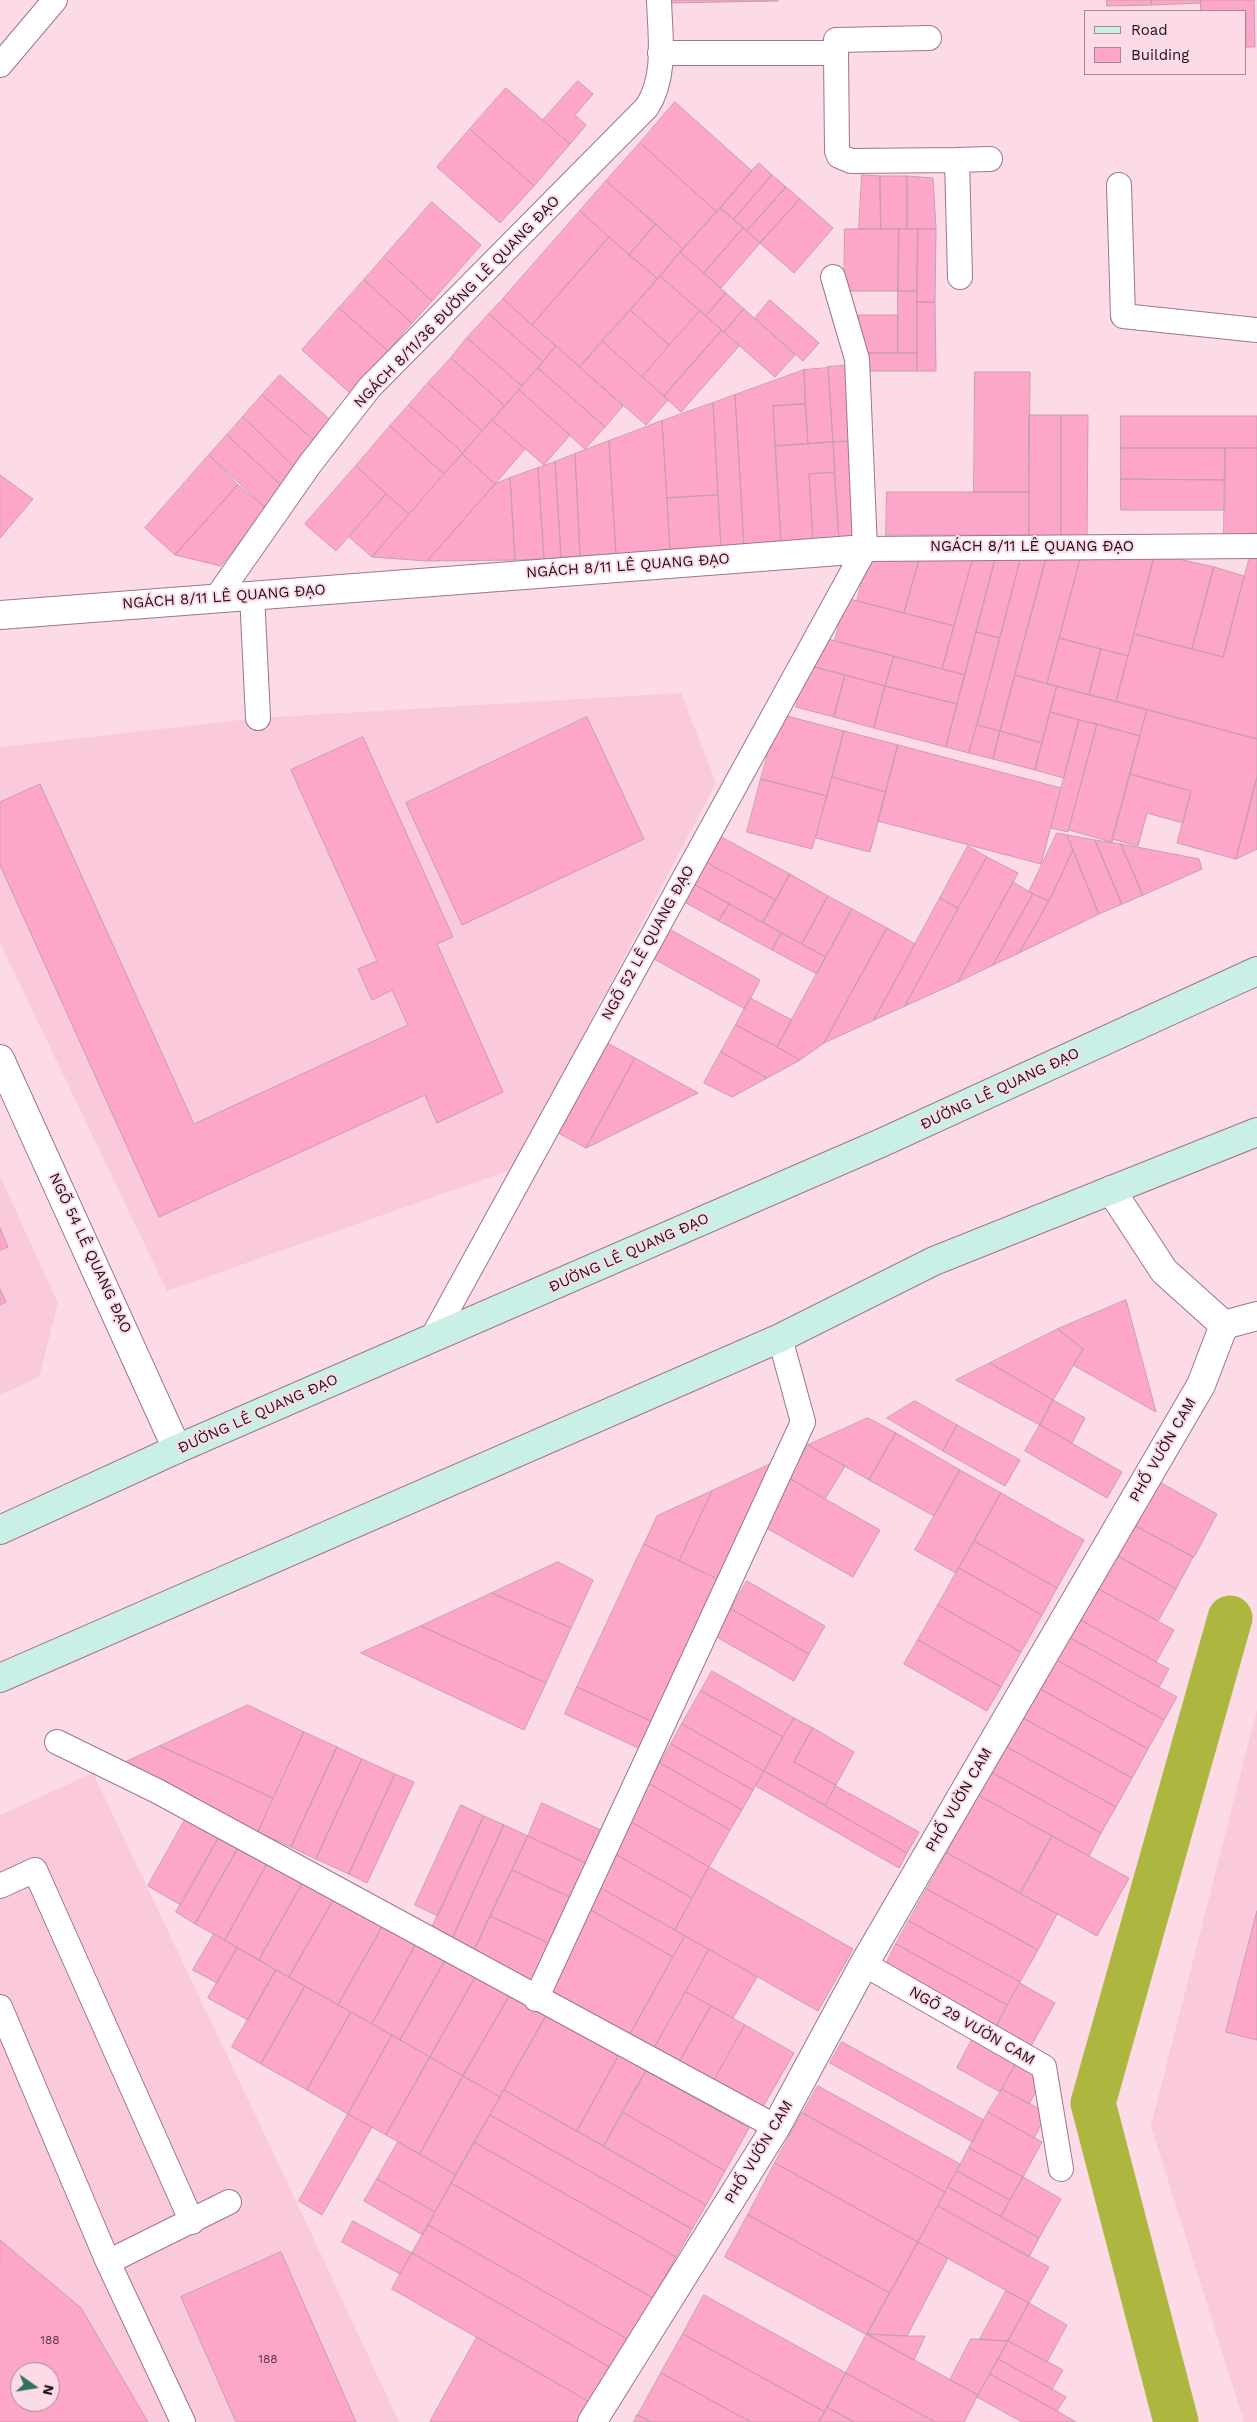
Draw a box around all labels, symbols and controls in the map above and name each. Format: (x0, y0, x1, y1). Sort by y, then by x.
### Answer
legend (1084, 10, 1247, 75)
text: Road (1131, 21, 1168, 39)
text: Building (1131, 46, 1189, 64)
street label: NGÁCH 8/11/36 ĐƯỜNG LÊ QUANG ĐẠO (350, 192, 564, 412)
street label: NGÁCH 8/11 LÊ QUANG ĐẠO (930, 538, 1134, 556)
street label: NGÁCH 8/11 LÊ QUANG ĐẠO (526, 550, 730, 582)
street label: NGÁCH 8/11 LÊ QUANG ĐẠO (122, 581, 326, 613)
street label: NGÕ 52 LÊ QUANG ĐẠO (598, 862, 698, 1024)
street label: ĐƯỜNG LÊ QUANG ĐẠO (918, 1044, 1082, 1134)
street label: NGÕ 54 LÊ QUANG ĐẠO (45, 1170, 135, 1336)
street label: ĐƯỜNG LÊ QUANG ĐẠO (546, 1210, 712, 1296)
street label: ĐƯỜNG LÊ QUANG ĐẠO (175, 1371, 341, 1457)
street label: PHỐ VƯỜN CAM (1126, 1395, 1200, 1505)
street label: PHỐ VƯỜN CAM (922, 1745, 996, 1855)
street label: NGÕ 29 VƯỜN CAM (906, 1983, 1038, 2069)
street label: PHỐ VƯỜN CAM (721, 2097, 797, 2207)
house number: 188 (40, 2333, 60, 2347)
house number: 188 (258, 2352, 278, 2366)
north arrow (10, 2362, 60, 2412)
text: N (40, 2383, 58, 2397)

